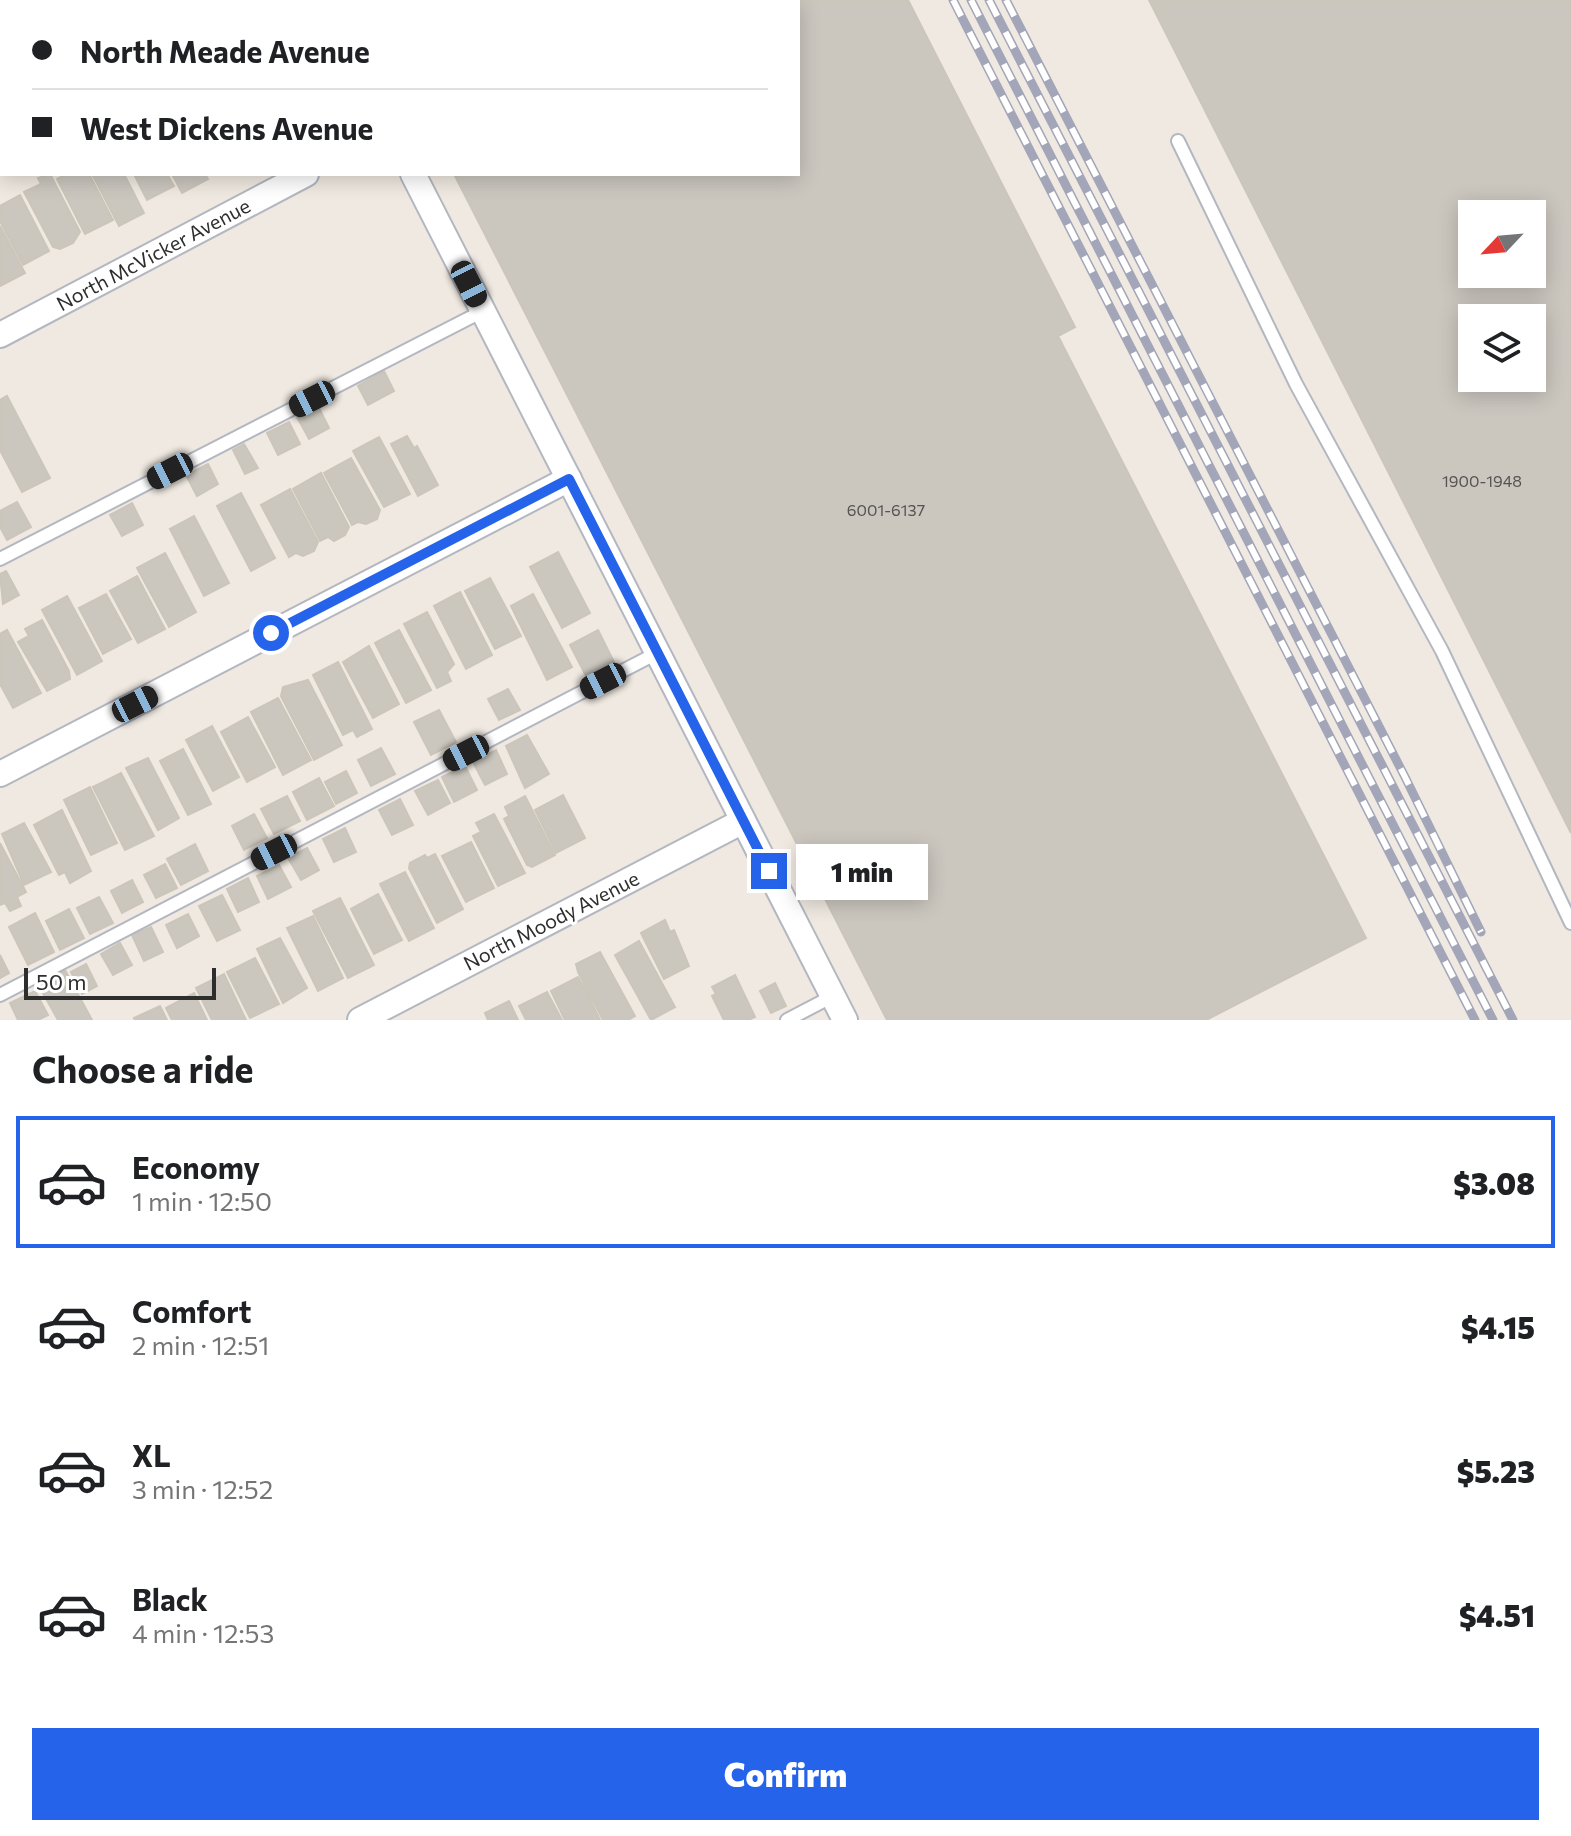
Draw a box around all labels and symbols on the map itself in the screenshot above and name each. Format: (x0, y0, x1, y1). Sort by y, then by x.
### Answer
street label: North McVicker Avenue (52, 193, 254, 315)
north arrow (1458, 200, 1546, 288)
car (447, 257, 491, 311)
car (285, 377, 339, 421)
car (143, 449, 197, 493)
house number: 1900-1948 (1442, 471, 1522, 490)
house number: 6001-6137 (847, 500, 925, 519)
route start (253, 615, 289, 651)
car (576, 659, 630, 703)
car (108, 682, 162, 726)
car (439, 731, 493, 775)
car (247, 830, 301, 874)
callout: 1 min (797, 843, 929, 899)
route end (751, 853, 787, 889)
street label: North Moody Avenue (459, 865, 643, 975)
scale bar (24, 964, 216, 1000)

